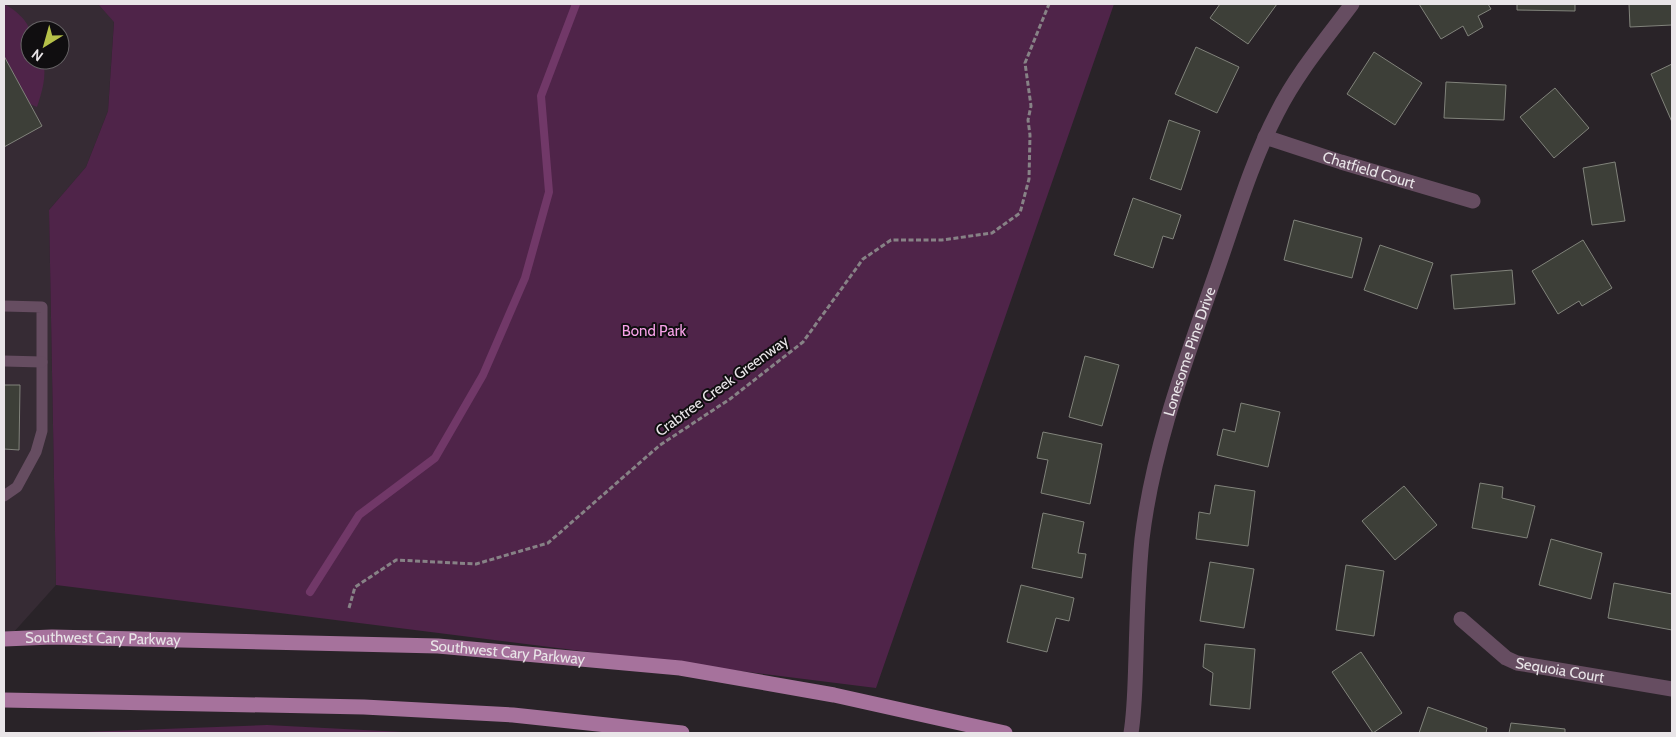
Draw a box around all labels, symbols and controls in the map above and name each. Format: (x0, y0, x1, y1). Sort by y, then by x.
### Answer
north arrow (20, 20, 70, 70)
text: N (28, 45, 47, 66)
street label: Chatfield Court (1320, 148, 1417, 192)
street label: Lonesome Pine Drive (1160, 284, 1220, 418)
park label: Bond Park (622, 322, 686, 340)
street label: Crabtree Creek Greenway (652, 331, 792, 440)
street label: Southwest Cary Parkway (25, 628, 181, 649)
street label: Southwest Cary Parkway (430, 637, 586, 668)
street label: Sequoia Court (1514, 654, 1605, 686)

